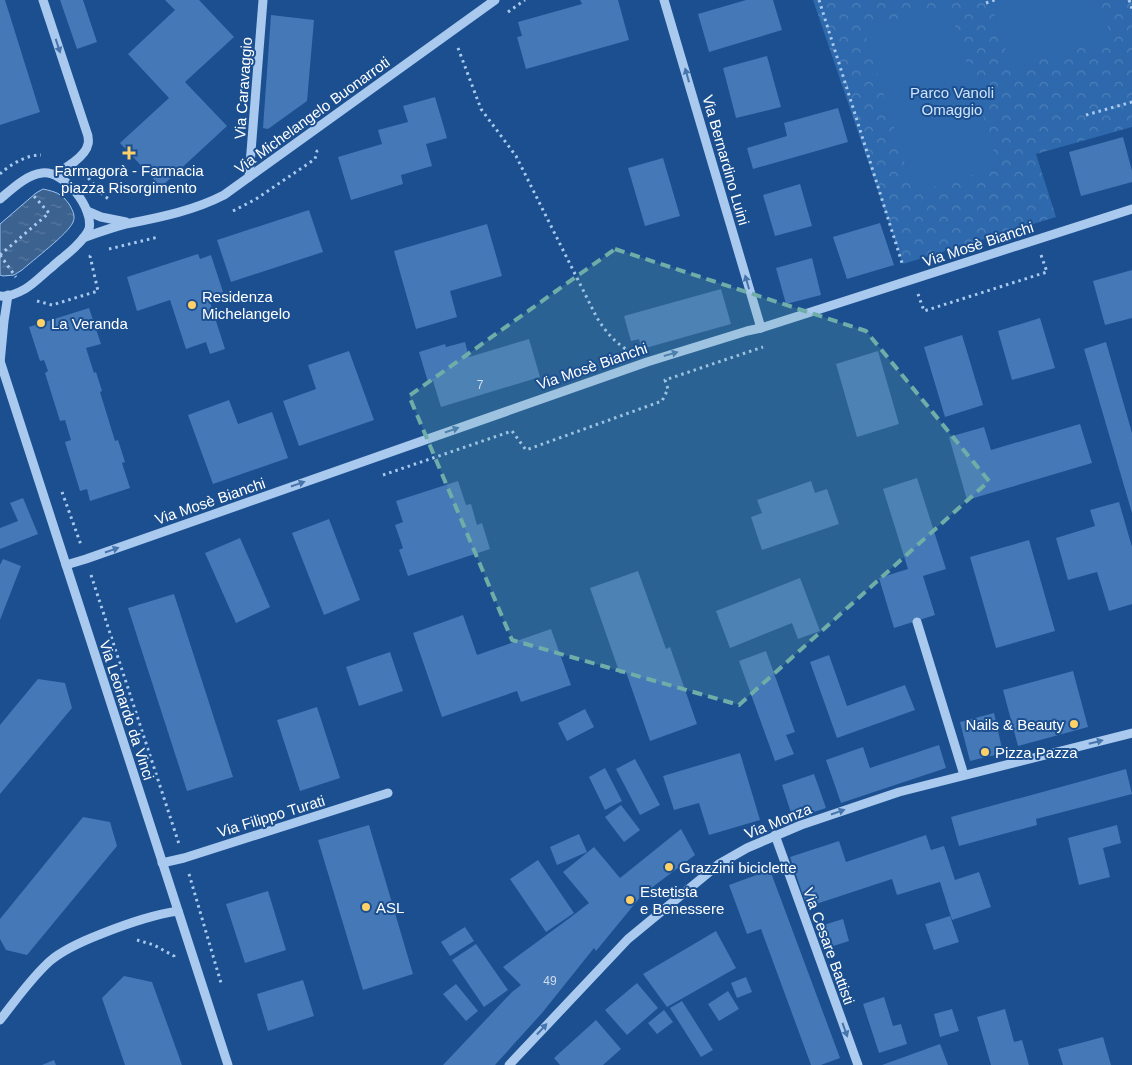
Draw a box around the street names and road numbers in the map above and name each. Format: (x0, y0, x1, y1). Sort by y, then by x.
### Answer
street label: Via Caravaggio (231, 36, 255, 140)
street label: Via Michelangelo Buonarroti (231, 53, 393, 177)
street label: Via Bernardino Luini (699, 93, 753, 227)
street label: Via Mosè Bianchi (920, 218, 1036, 270)
street label: Via Mosè Bianchi (535, 339, 649, 393)
street label: Via Mosè Bianchi (153, 474, 267, 528)
street label: Via Leonardo da Vinci (96, 638, 158, 782)
street label: Via Filippo Turati (215, 792, 327, 840)
street label: Via Monza (742, 800, 815, 842)
street label: Via Cesare Battisti (800, 885, 858, 1007)

